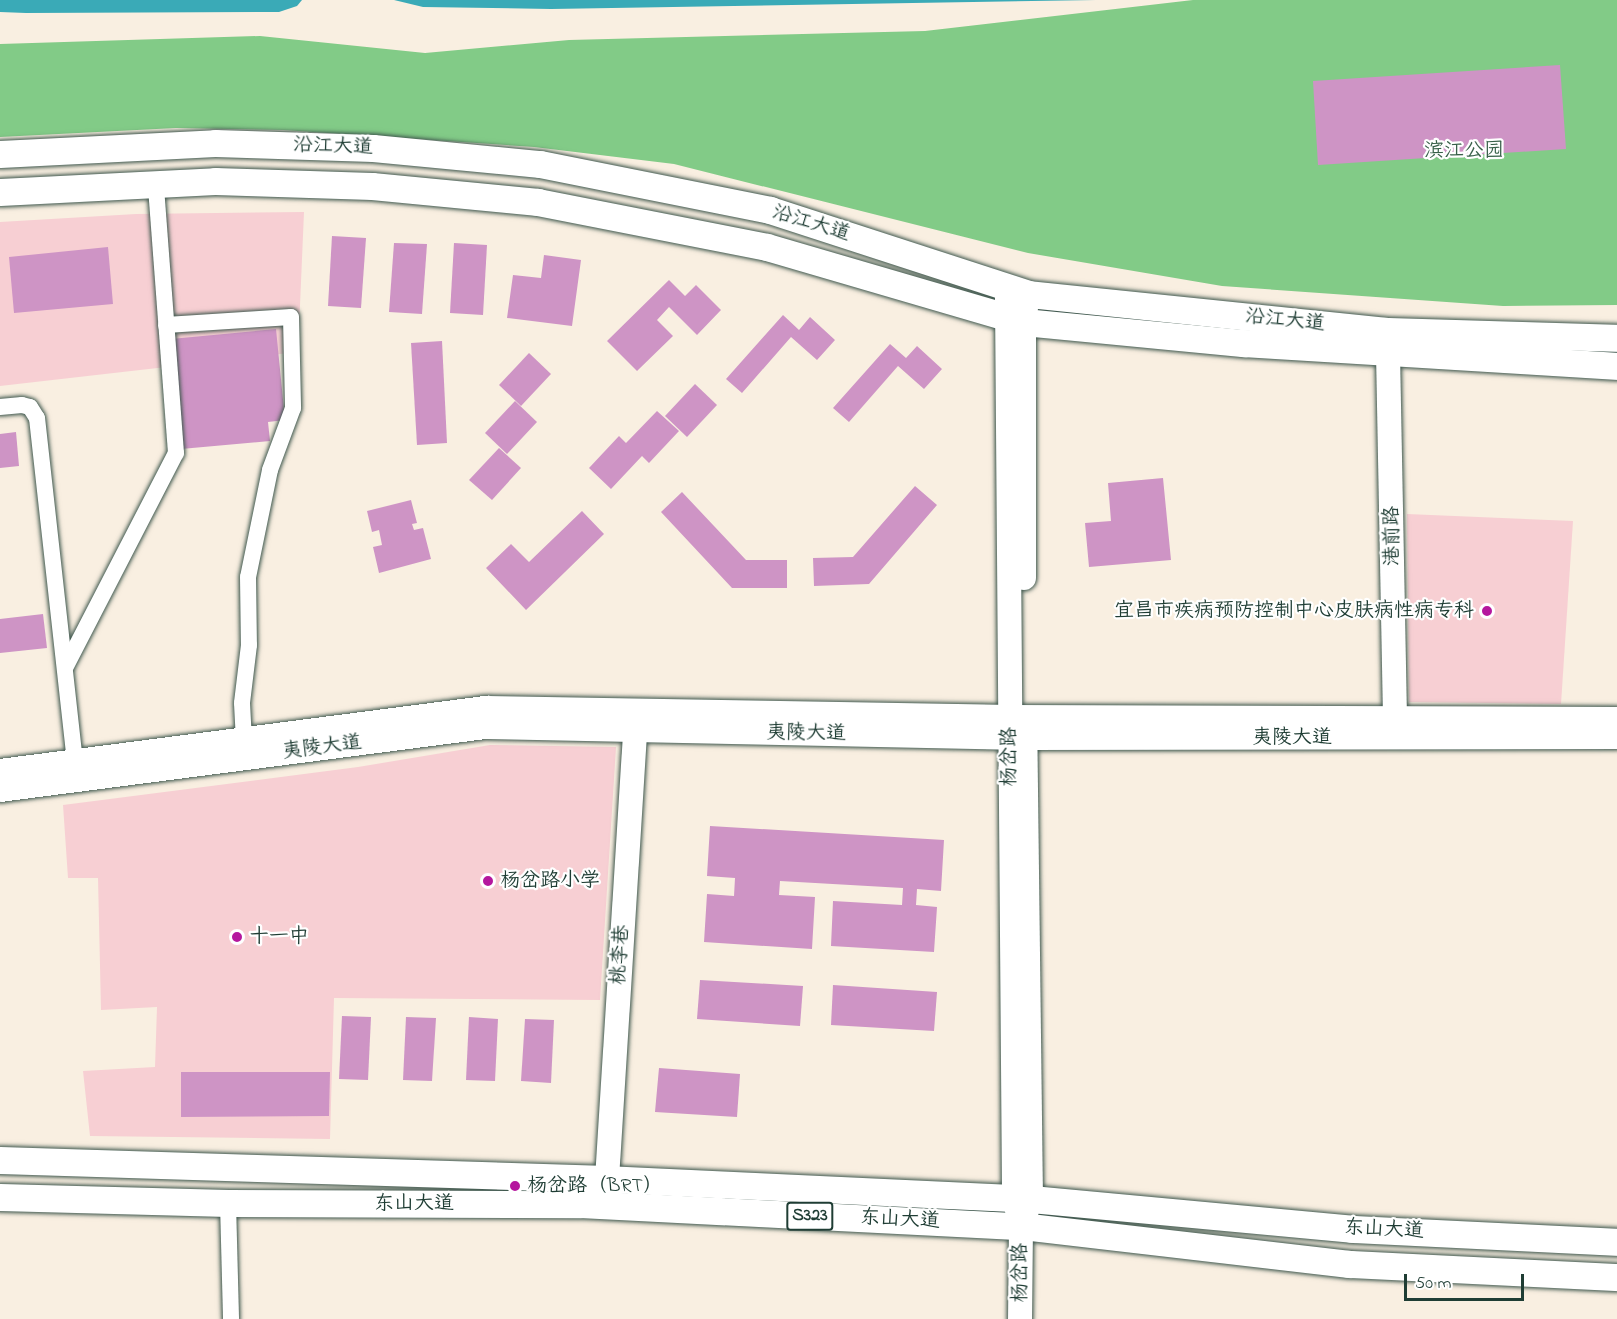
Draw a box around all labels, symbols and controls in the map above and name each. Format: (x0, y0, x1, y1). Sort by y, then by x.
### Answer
street label: 沿江大道 (293, 134, 373, 160)
park label: 滨江公园 (1424, 139, 1504, 163)
street label: 沿江大道 (769, 201, 853, 247)
street label: 沿江大道 (1244, 305, 1326, 337)
street label: 港前路 (1380, 506, 1406, 566)
place label: 宜昌市疾病预防控制中心皮肤病性病专科 (1114, 599, 1474, 623)
marker: 宜昌市疾病预防控制中心皮肤病性病专科 (1478, 602, 1496, 620)
street label: 夷陵大道 (766, 721, 846, 747)
street label: 夷陵大道 (1252, 726, 1332, 750)
street label: 杨岔路 (998, 727, 1022, 787)
street label: 夷陵大道 (281, 731, 363, 765)
place label: 杨岔路小学 (500, 869, 600, 893)
marker: 杨岔路小学 (481, 874, 495, 888)
street label: 桃李巷 (607, 924, 635, 986)
place label: 十一中 (249, 925, 309, 949)
marker: 十一中 (230, 930, 244, 944)
place label: 杨岔路（BRT） (527, 1174, 663, 1198)
marker: 杨岔路（BRT） (508, 1179, 522, 1193)
street label: 东山大道 (374, 1192, 454, 1216)
road number: S323 (786, 1201, 834, 1231)
street label: 东山大道 (859, 1206, 941, 1234)
street label: 东山大道 (1343, 1216, 1425, 1244)
street label: 杨岔路 (1009, 1243, 1033, 1303)
scale bar (1407, 1262, 1527, 1300)
text: 50 m (1415, 1271, 1452, 1297)

